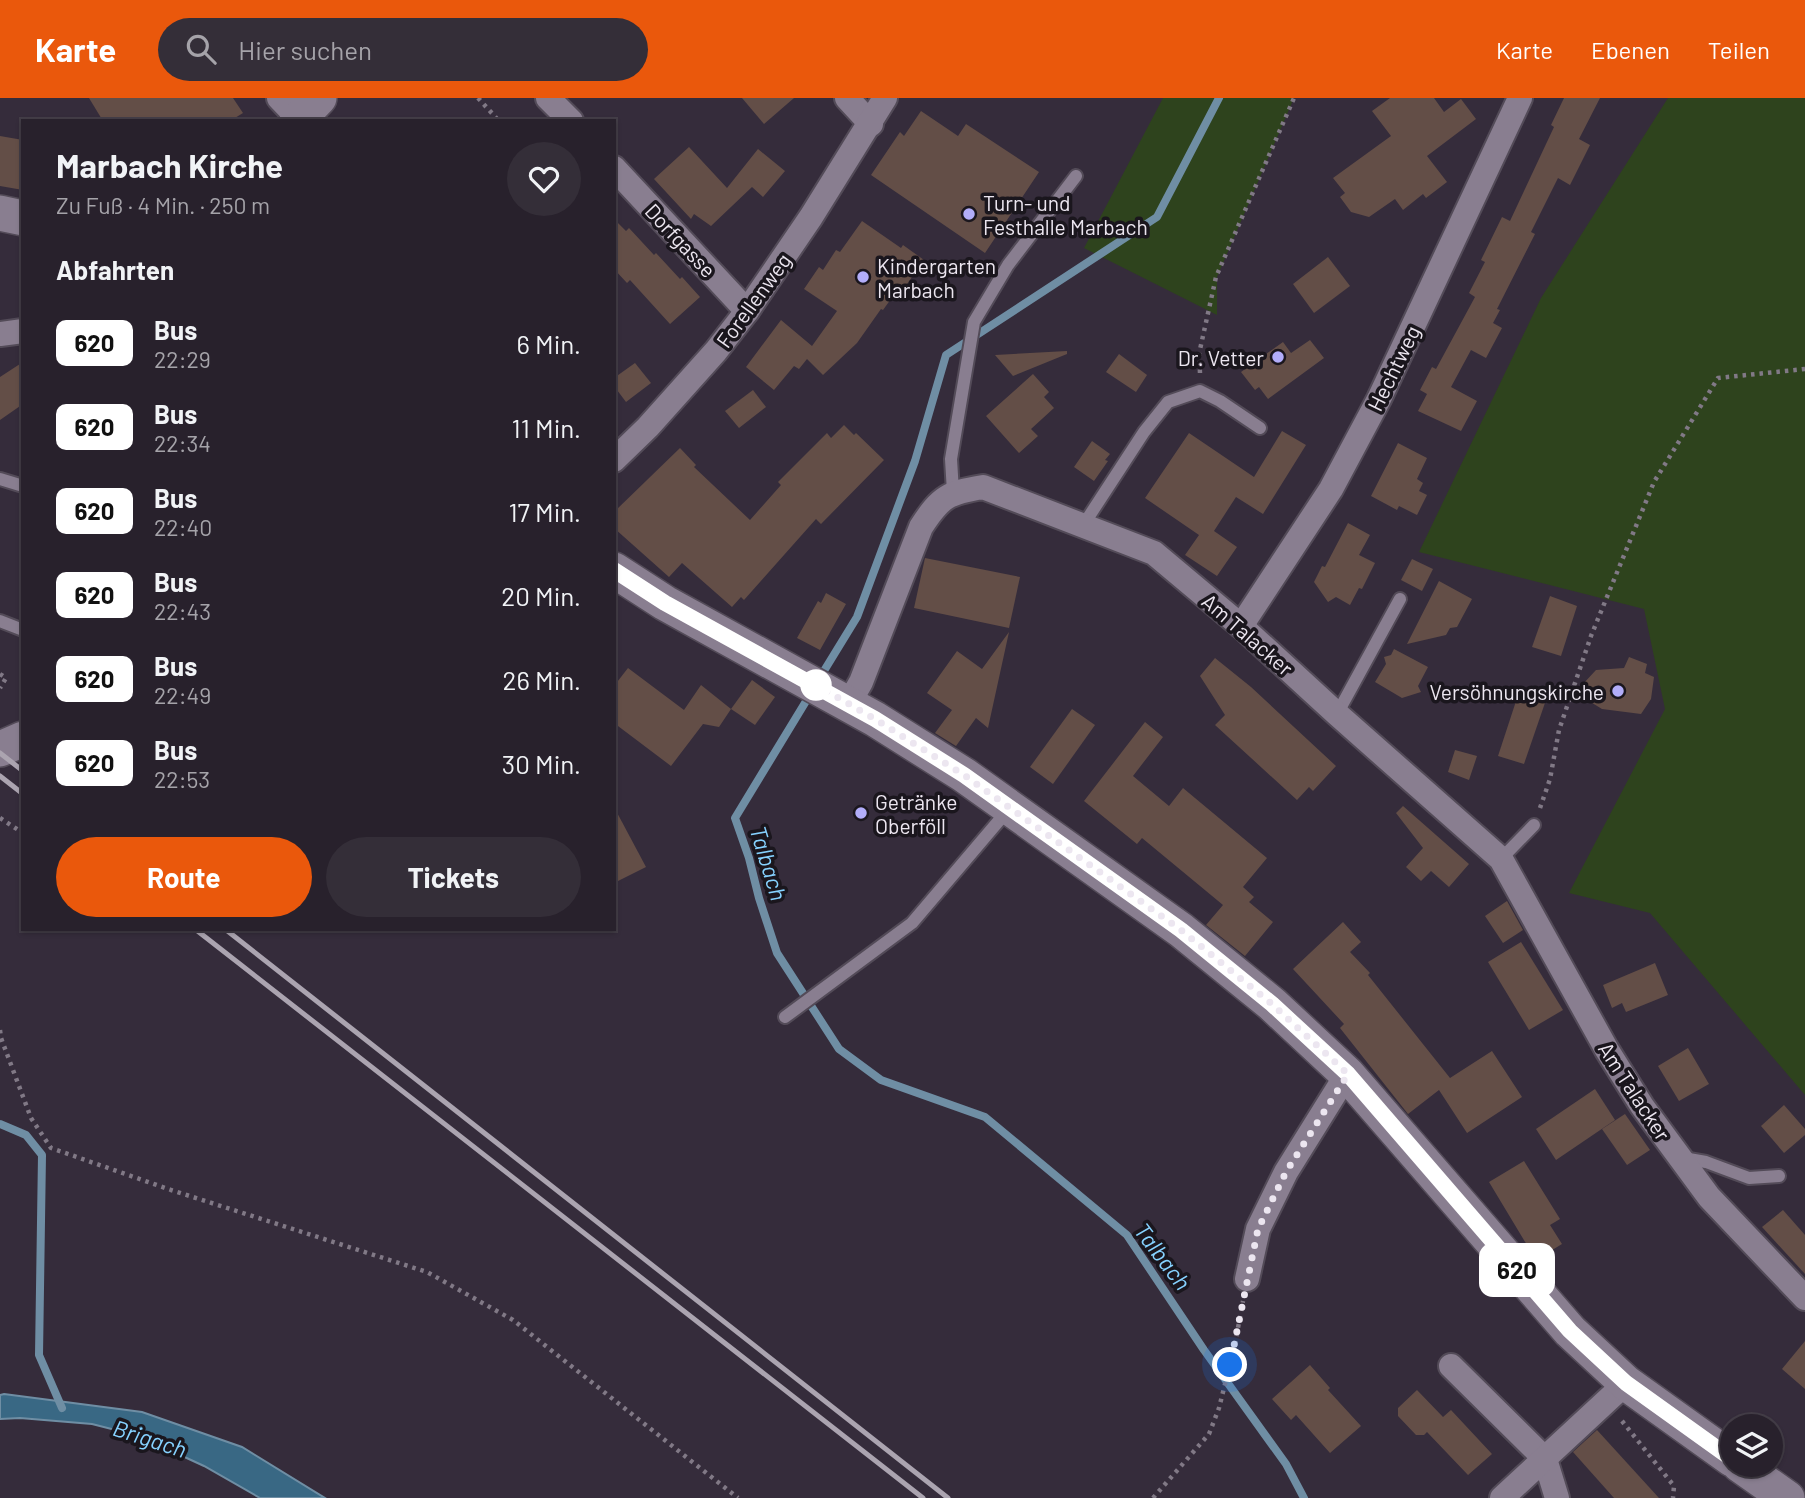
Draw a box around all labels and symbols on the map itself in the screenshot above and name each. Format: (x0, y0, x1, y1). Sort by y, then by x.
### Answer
place label: Turn- und Festhalle Marbach (983, 190, 1148, 239)
street label: Dorfgasse (640, 198, 722, 282)
marker: Turn- und Festhalle Marbach (961, 206, 977, 222)
street label: Forellenweg (710, 248, 796, 352)
place label: Kindergarten Marbach (877, 253, 996, 302)
marker: Kindergarten Marbach (855, 269, 871, 285)
street label: Hechtweg (1362, 321, 1424, 415)
place label: Dr. Vetter (1178, 345, 1264, 370)
marker: Dr. Vetter (1270, 349, 1286, 365)
street label: Am Talacker (1197, 588, 1299, 680)
unlabelled marker (801, 670, 831, 700)
place label: Versöhnungskirche (1429, 679, 1604, 704)
marker: Versöhnungskirche (1610, 683, 1626, 699)
place label: Getränke Oberföll (875, 789, 957, 838)
marker: Getränke Oberföll (853, 805, 869, 821)
water label: Talbach (744, 822, 794, 904)
street label: Am Talacker (1594, 1037, 1676, 1145)
water label: Talbach (1129, 1217, 1197, 1295)
line badge: 620 (1477, 1247, 1557, 1293)
your location (1212, 1347, 1247, 1382)
water label: Brigach (110, 1413, 190, 1463)

